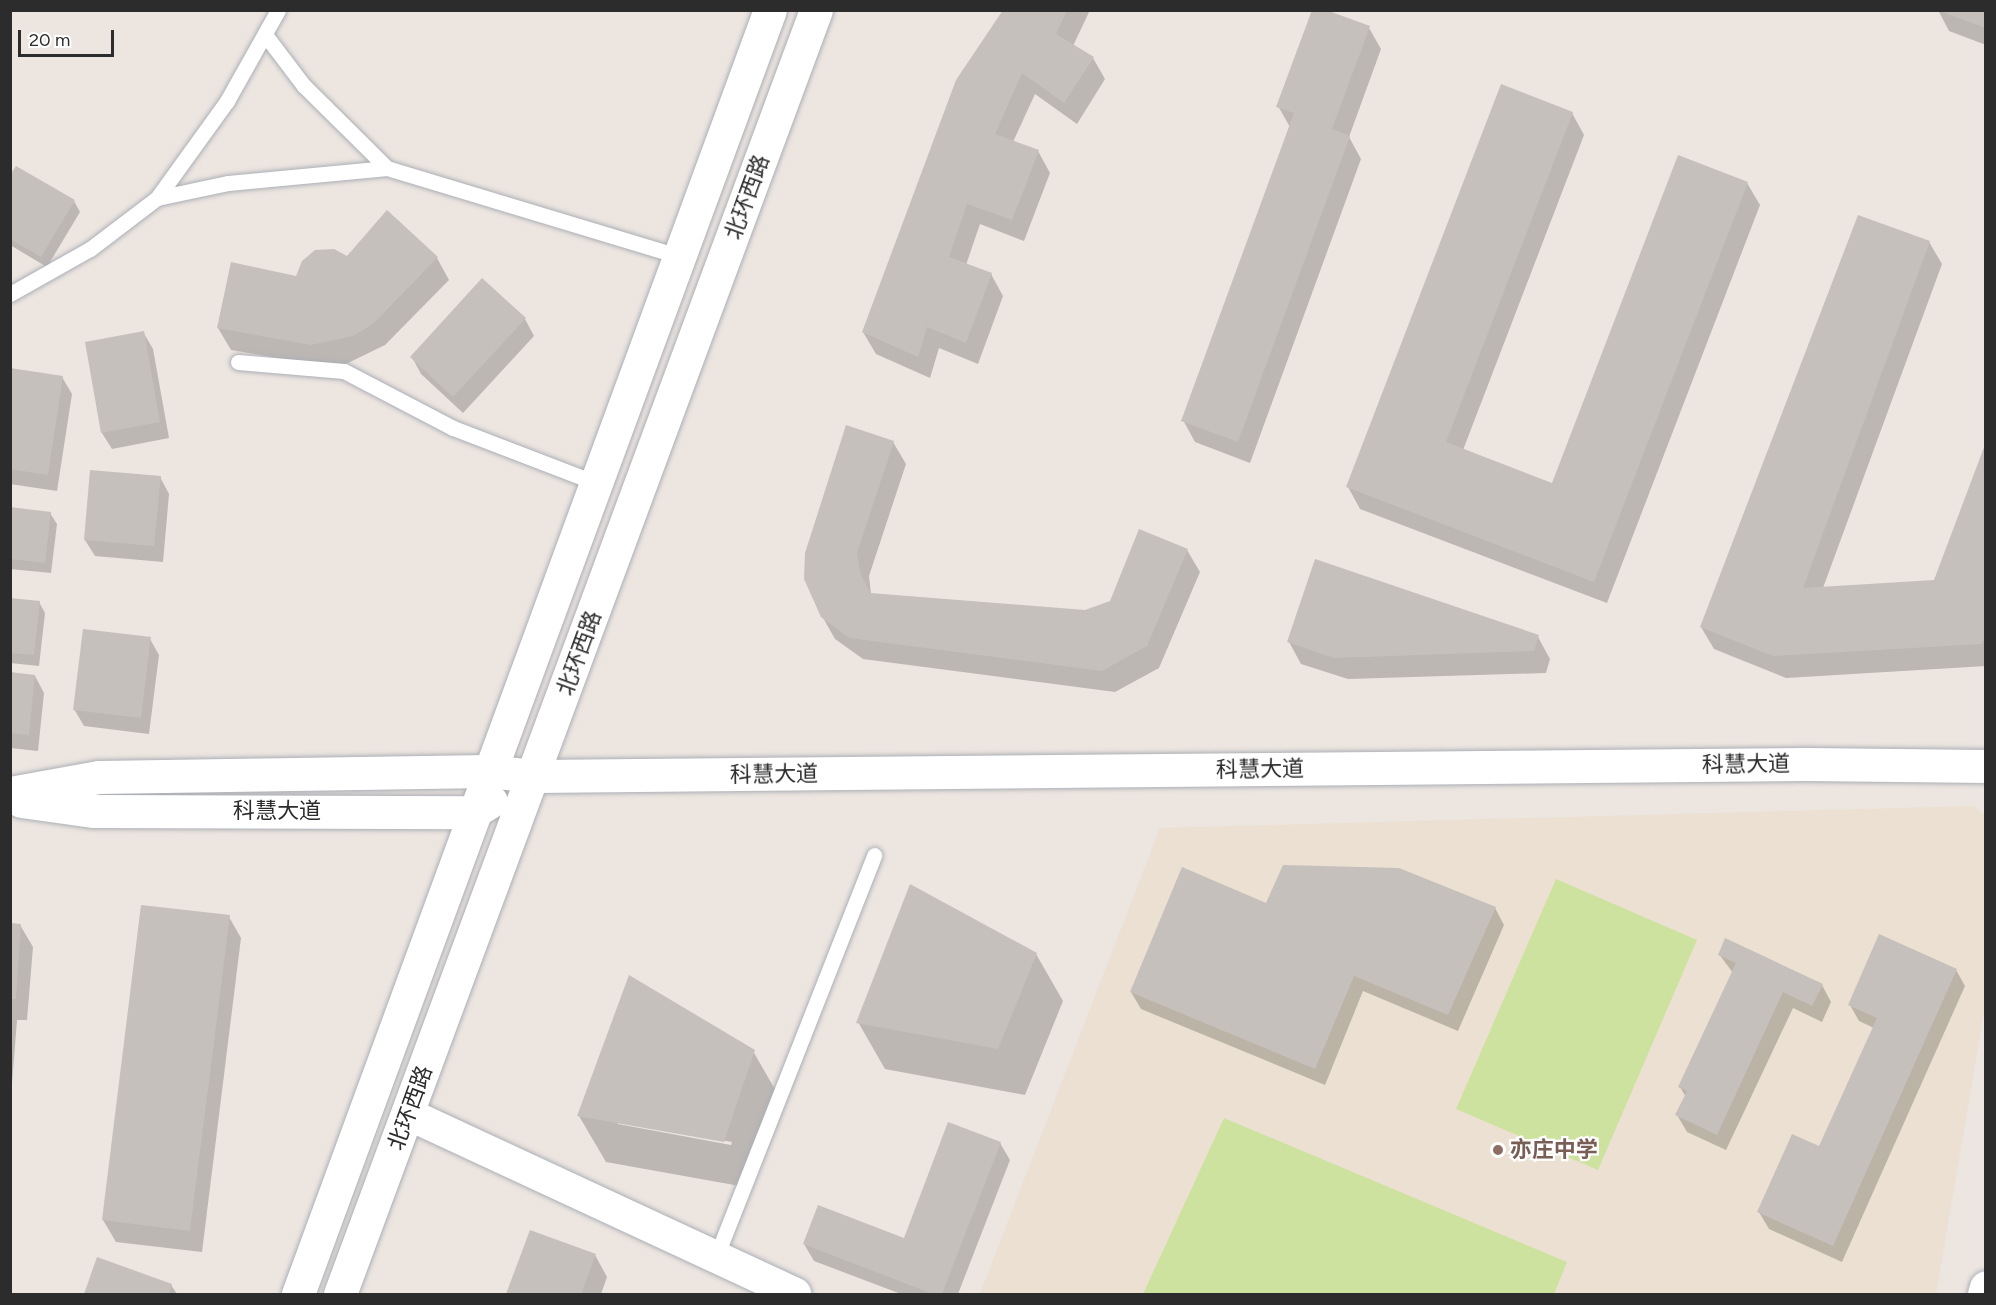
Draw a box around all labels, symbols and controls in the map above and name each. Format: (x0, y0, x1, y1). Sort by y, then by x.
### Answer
scale bar (21, 18, 117, 56)
text: 20 m (29, 29, 70, 51)
street label: 北环西路 (720, 151, 774, 243)
street label: 北环西路 (552, 607, 606, 699)
street label: 科慧大道 (1702, 750, 1790, 778)
street label: 科慧大道 (1216, 755, 1304, 783)
street label: 科慧大道 (730, 760, 818, 788)
street label: 科慧大道 (233, 798, 321, 824)
street label: 北环西路 (383, 1062, 437, 1154)
place label: 亦庄中学 (1510, 1137, 1598, 1163)
marker: 亦庄中学 (1491, 1143, 1505, 1157)

